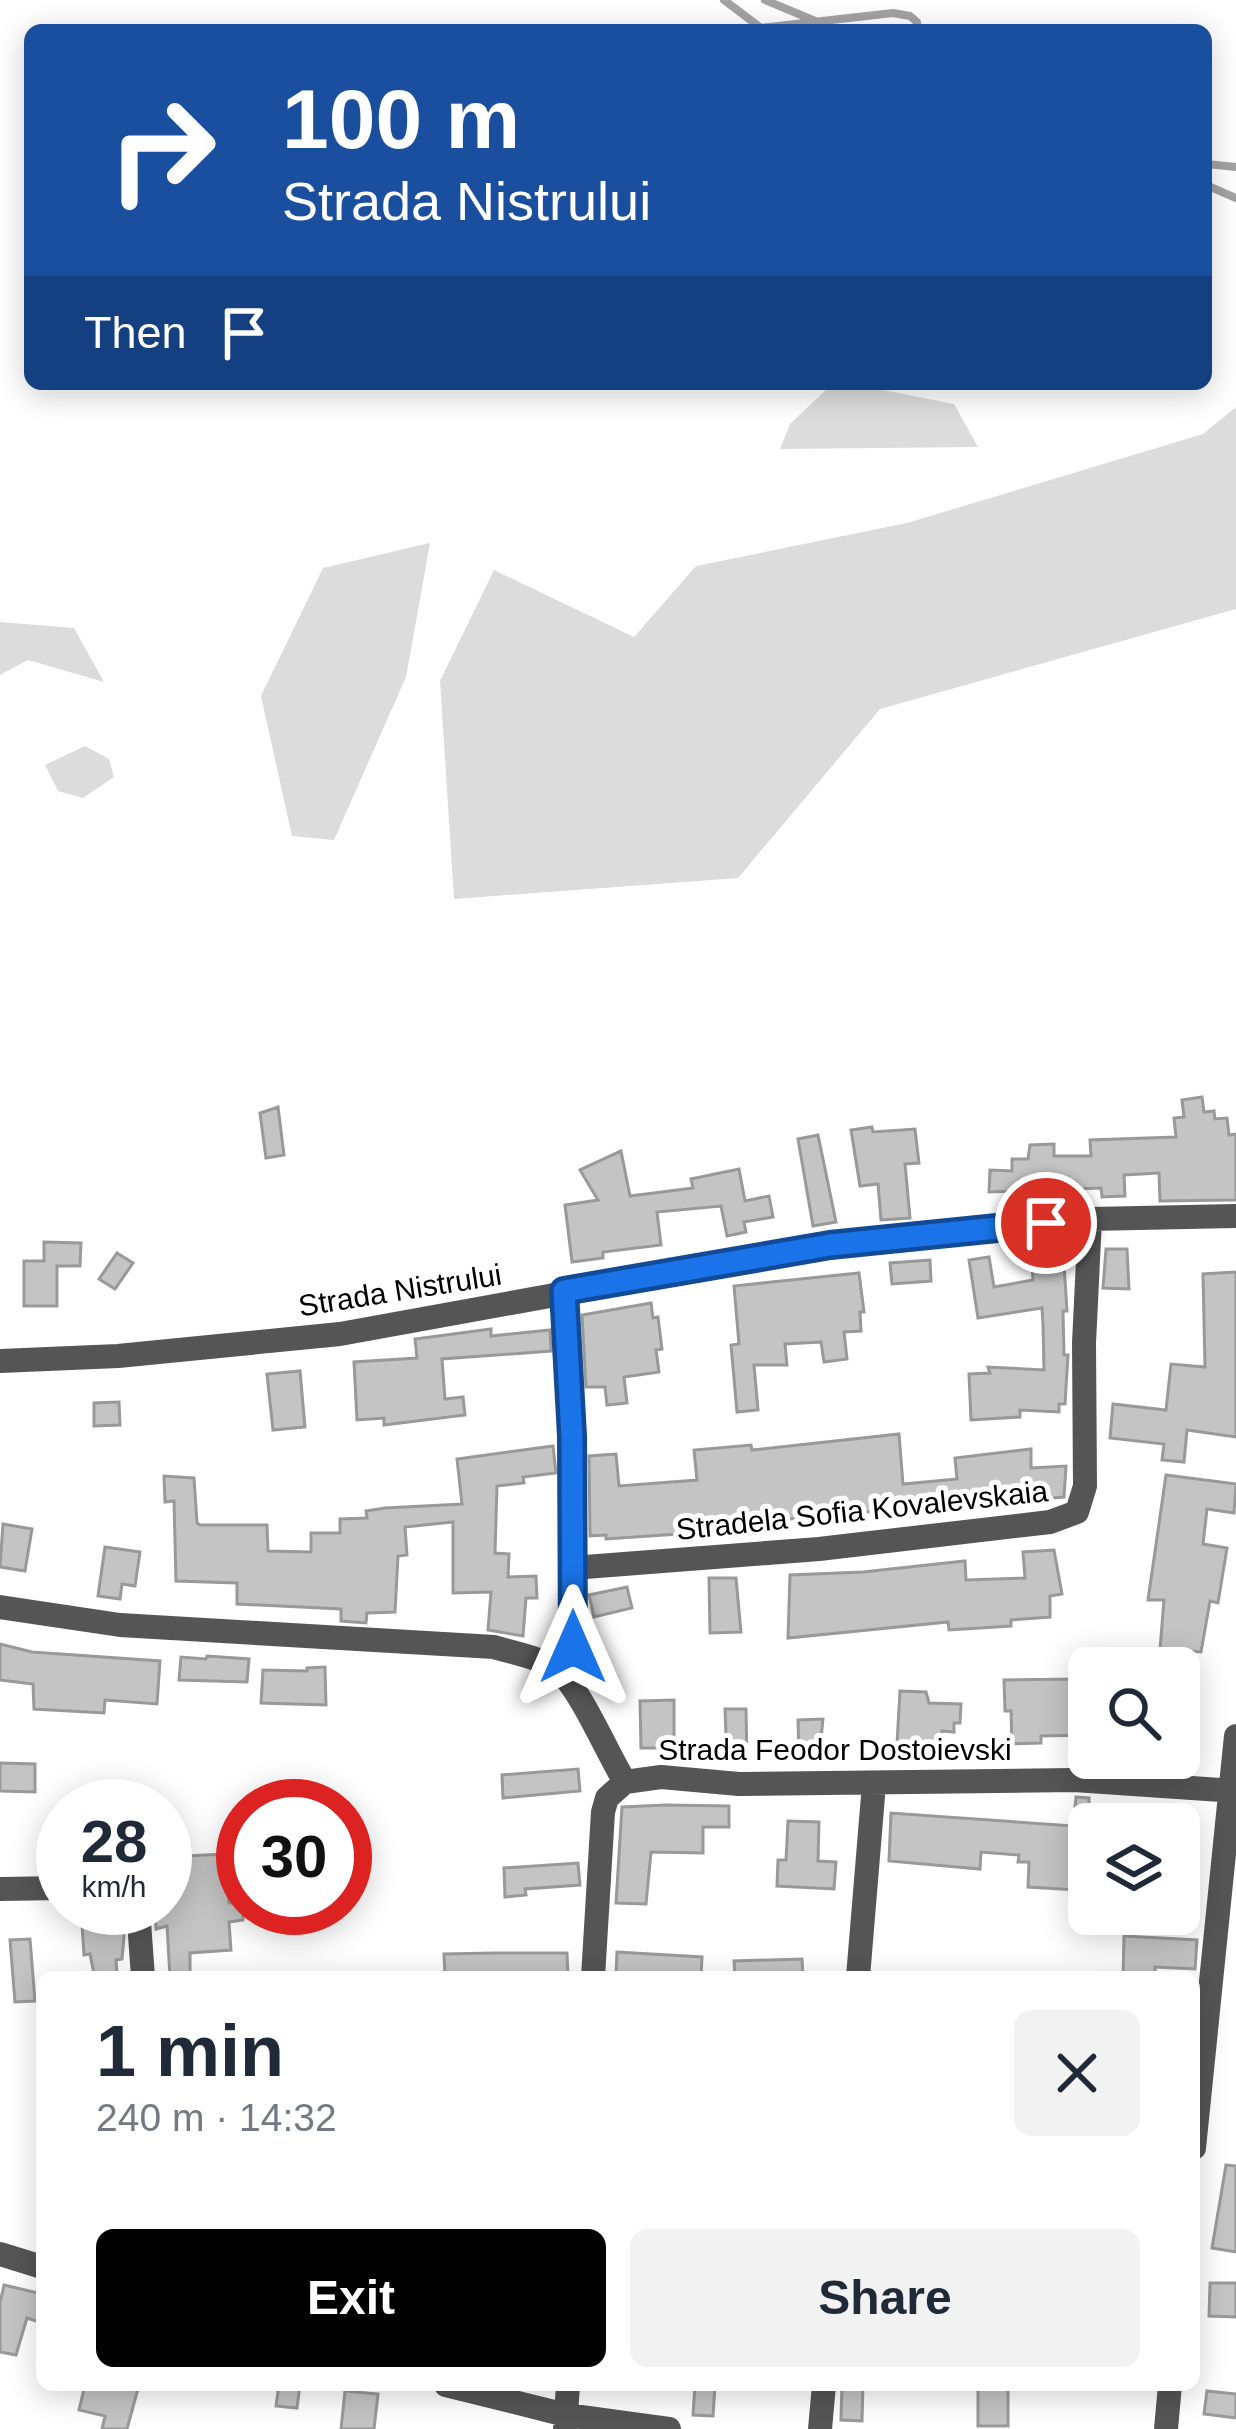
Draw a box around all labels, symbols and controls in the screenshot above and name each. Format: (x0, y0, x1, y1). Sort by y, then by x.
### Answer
icon: right (84, 72, 240, 228)
text: 100 m (282, 72, 520, 166)
text: Strada Nistrului (282, 171, 651, 231)
icon: arrive (211, 300, 277, 366)
text: Then (84, 307, 187, 358)
pin (995, 1172, 1097, 1274)
icon: arrive (1013, 1190, 1079, 1256)
street label: Strada Nistrului (296, 1258, 504, 1322)
street label: Stradela Sofia Kovalevskaia (675, 1474, 1050, 1546)
position arrow (510, 1584, 636, 1710)
map controls (1068, 1647, 1200, 1935)
button: search (1068, 1647, 1200, 1779)
street label: Strada Feodor Dostoievski (658, 1733, 1012, 1766)
speed limit sign: 30 (216, 1779, 372, 1935)
button: layers (1068, 1803, 1200, 1935)
text: 28 (81, 1808, 147, 1875)
text: km/h (81, 1870, 147, 1903)
button: close (1014, 2010, 1140, 2136)
text: 1 min (96, 2011, 284, 2091)
text: 240 m · 14:32 (96, 2096, 337, 2139)
button: Exit (96, 2229, 606, 2367)
button: Share (630, 2229, 1140, 2367)

